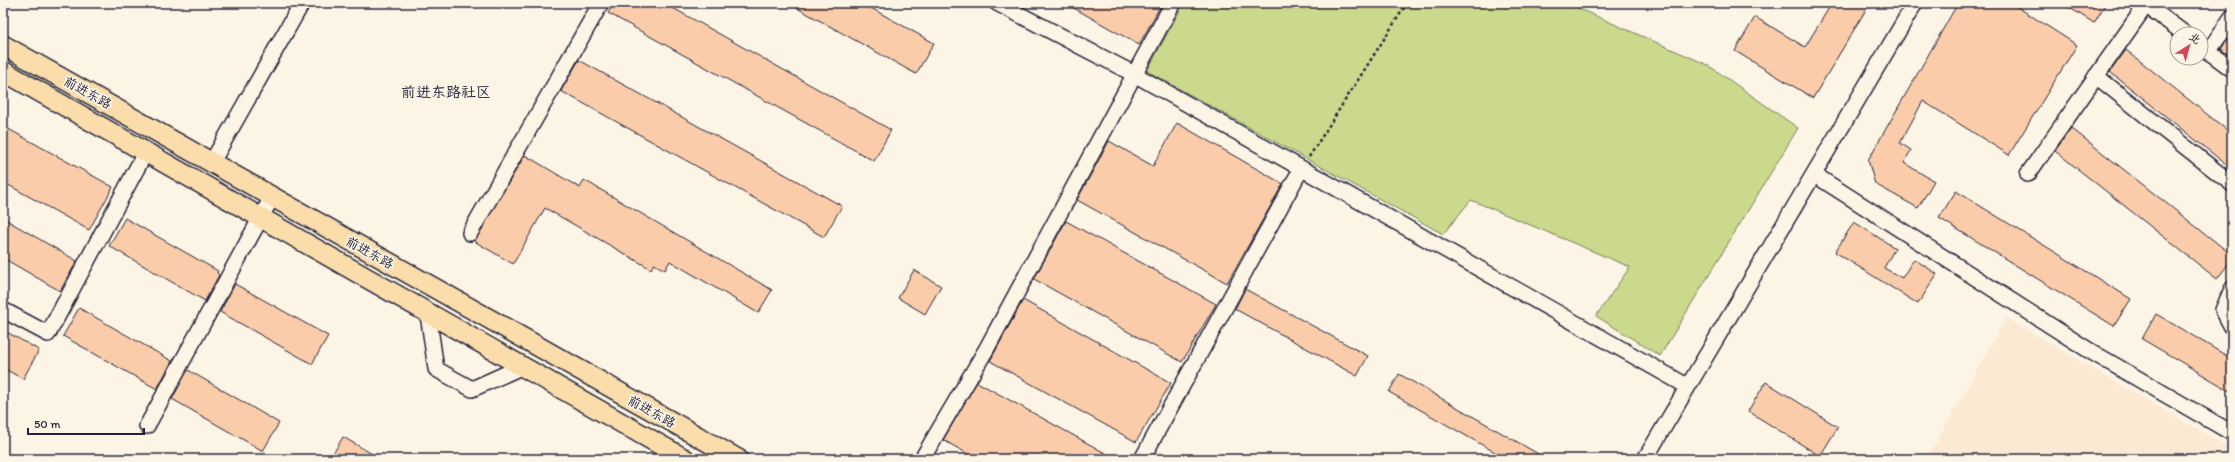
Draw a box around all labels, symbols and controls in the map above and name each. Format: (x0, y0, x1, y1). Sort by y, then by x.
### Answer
north arrow (2169, 26, 2209, 66)
text: 北 (2186, 30, 2203, 47)
street label: 前进东路 (61, 73, 114, 112)
district label: 前进东路社区 (401, 83, 491, 101)
street label: 前进东路 (343, 233, 396, 272)
street label: 前进东路 (625, 392, 678, 431)
scale bar (28, 410, 144, 436)
text: 50 m (34, 417, 60, 431)

